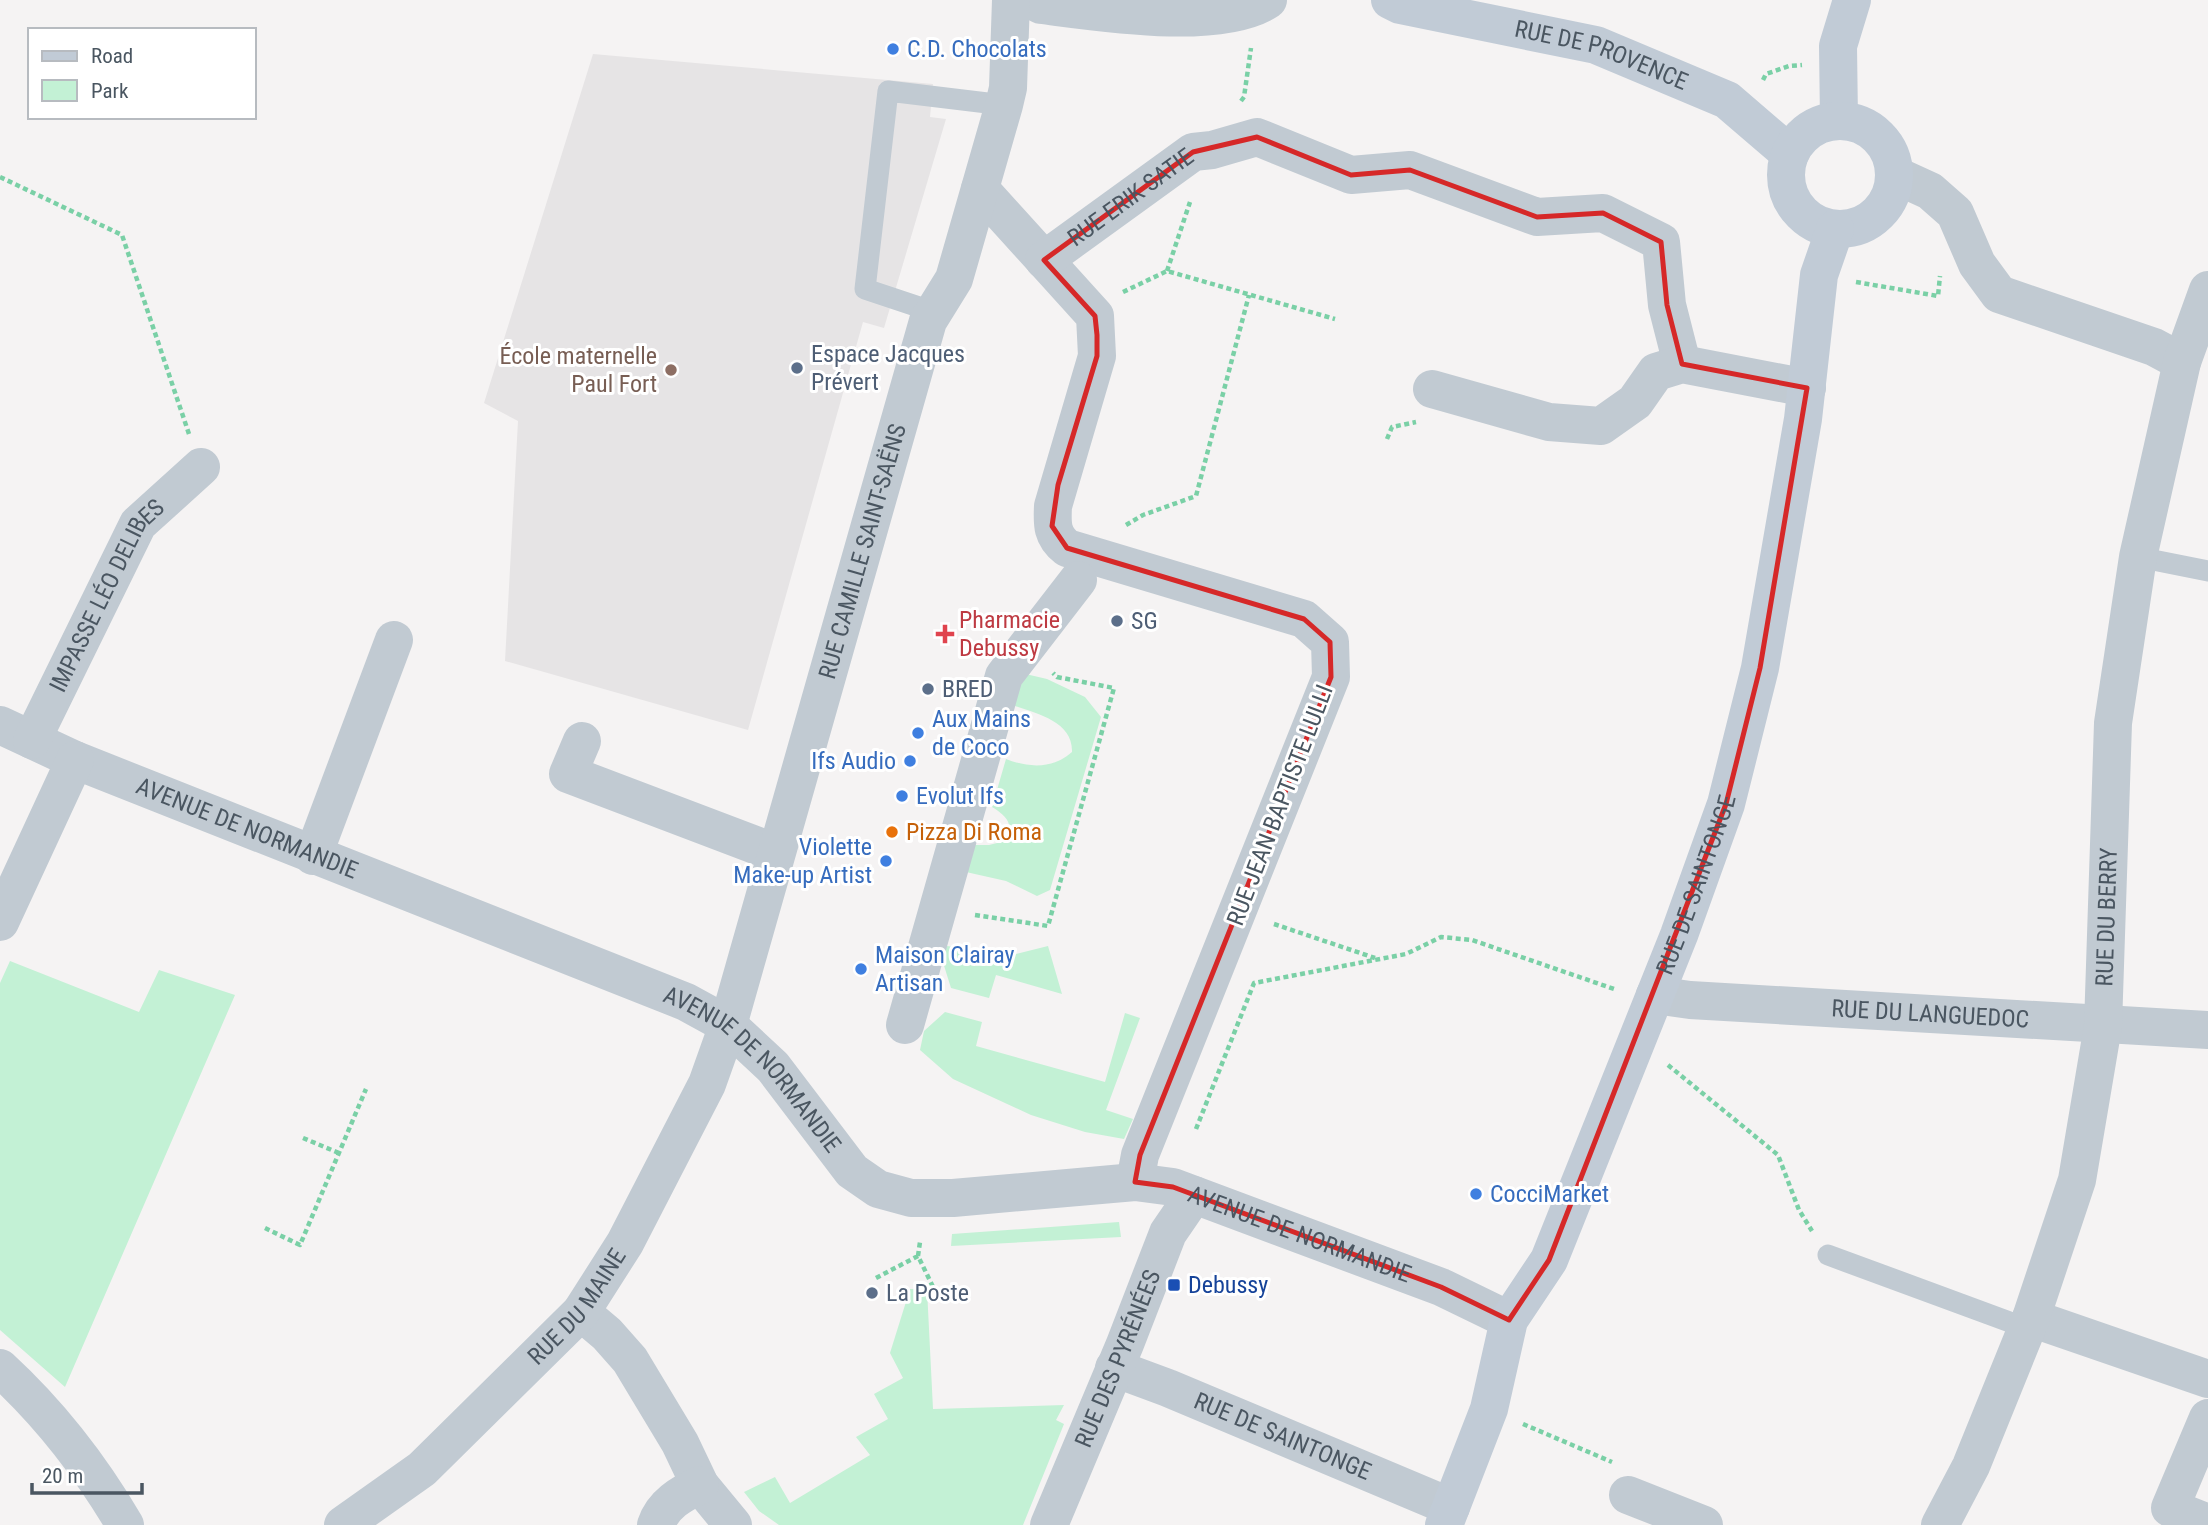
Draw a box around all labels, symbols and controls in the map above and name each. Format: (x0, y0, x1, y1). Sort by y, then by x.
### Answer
street label: RUE DE PROVENCE (1512, 15, 1692, 96)
legend (28, 28, 256, 119)
place label: C.D. Chocolats (907, 35, 1047, 63)
marker: C.D. Chocolats (885, 41, 901, 57)
text: Road (91, 44, 133, 68)
text: Park (91, 79, 129, 103)
street label: RUE ERIK SATIE (1062, 142, 1199, 252)
place label: Espace Jacques Prévert (811, 340, 965, 396)
place label: École maternelle Paul Fort (500, 342, 657, 398)
marker: Espace Jacques Prévert (789, 360, 805, 376)
marker: École maternelle Paul Fort (663, 362, 679, 378)
street label: RUE CAMILLE SAINT-SAËNS (813, 421, 912, 682)
street label: IMPASSE LÉO DELIBES (44, 493, 170, 697)
place label: Pharmacie Debussy (959, 606, 1060, 662)
place label: SG (1131, 607, 1158, 635)
marker: SG (1109, 613, 1125, 629)
marker: Pharmacie Debussy (937, 626, 953, 642)
place label: BRED (942, 675, 993, 703)
marker: BRED (920, 681, 936, 697)
street label: RUE JEAN BAPTISTE LULLI (1221, 681, 1339, 929)
place label: Aux Mains de Coco (932, 705, 1031, 761)
marker: Aux Mains de Coco (910, 725, 926, 741)
place label: Ifs Audio (811, 747, 896, 775)
marker: Ifs Audio (902, 753, 918, 769)
street label: AVENUE DE NORMANDIE (132, 772, 362, 885)
place label: Evolut Ifs (916, 782, 1004, 810)
marker: Evolut Ifs (894, 788, 910, 804)
street label: RUE DE SAINTONGE (1651, 792, 1742, 979)
place label: Pizza Di Roma (906, 818, 1042, 846)
marker: Pizza Di Roma (884, 824, 900, 840)
place label: Violette Make-up Artist (733, 833, 872, 889)
street label: RUE DU BERRY (2090, 847, 2123, 987)
marker: Violette Make-up Artist (878, 853, 894, 869)
place label: Maison Clairay Artisan (875, 941, 1015, 997)
marker: Maison Clairay Artisan (853, 961, 869, 977)
street label: AVENUE DE NORMANDIE (660, 981, 847, 1158)
street label: RUE DU LANGUEDOC (1831, 994, 2030, 1034)
street label: AVENUE DE NORMANDIE (1184, 1180, 1415, 1289)
place label: CocciMarket (1490, 1180, 1609, 1208)
marker: CocciMarket (1468, 1186, 1484, 1202)
street label: RUE DU MAINE (522, 1243, 632, 1370)
street label: RUE DES PYRÉNÉES (1069, 1266, 1166, 1452)
place label: Debussy (1188, 1271, 1268, 1299)
marker: Debussy (1166, 1277, 1182, 1293)
place label: La Poste (886, 1279, 969, 1307)
marker: La Poste (864, 1285, 880, 1301)
street label: RUE DE SAINTONGE (1190, 1387, 1375, 1486)
scale bar (32, 1452, 142, 1496)
text: 20 m (42, 1464, 83, 1488)

